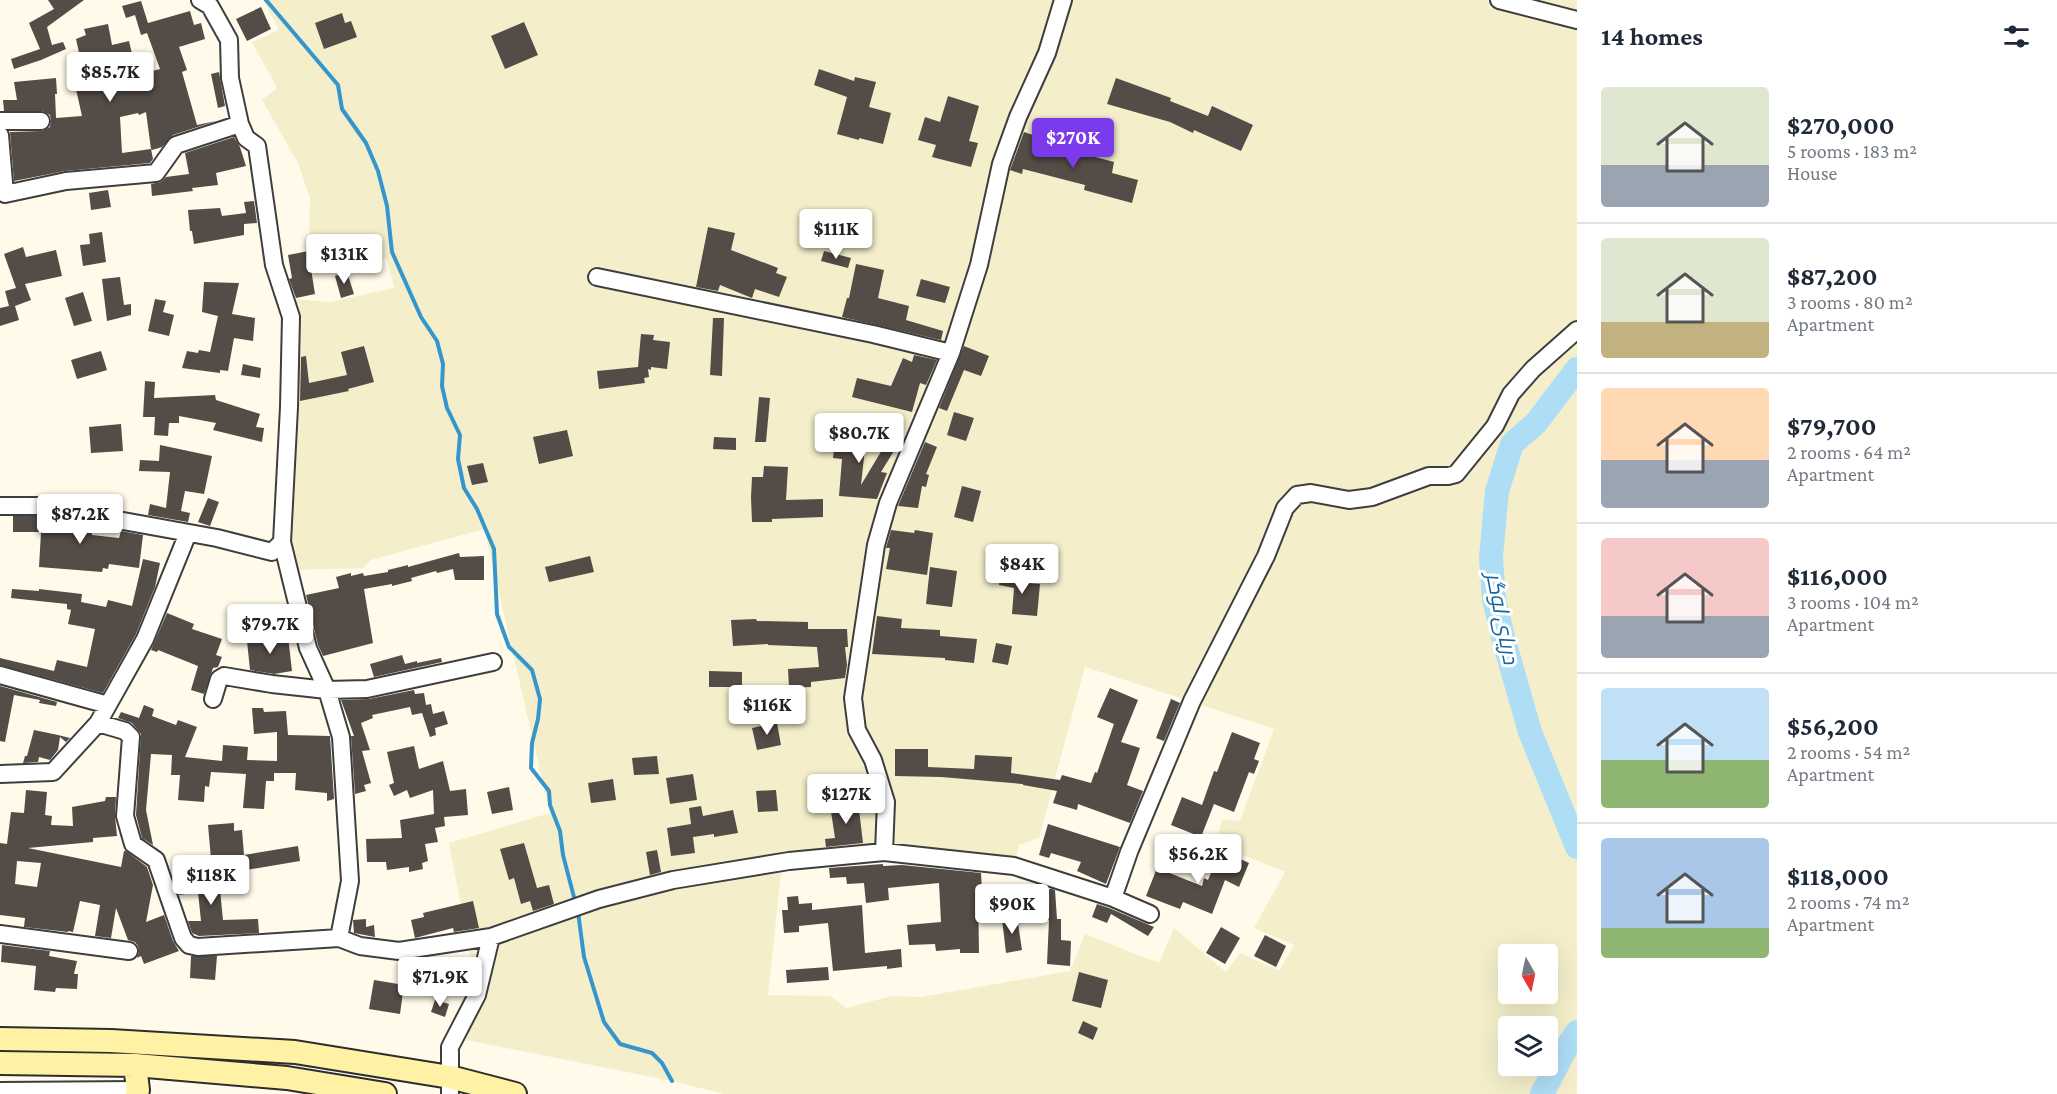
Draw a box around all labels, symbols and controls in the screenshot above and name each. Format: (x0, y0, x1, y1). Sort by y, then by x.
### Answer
icon: filters (2000, 20, 2033, 53)
text: 14 homes (1601, 22, 1703, 51)
pin: $85.7K (61, 52, 159, 103)
text: $85.7K (81, 60, 139, 82)
icon: home (1649, 111, 1721, 183)
text: $270,000 (1787, 111, 1894, 140)
pin: $270K (1031, 118, 1115, 169)
text: $270K (1046, 126, 1100, 148)
text: 5 rooms · 183 m² (1787, 140, 1917, 162)
text: House (1787, 162, 1837, 184)
pin: $111K (794, 209, 878, 260)
text: $111K (813, 217, 859, 239)
pin: $131K (302, 234, 386, 285)
text: $131K (320, 242, 368, 264)
icon: home (1649, 262, 1721, 334)
text: $87,200 (1787, 262, 1878, 291)
text: 3 rooms · 80 m² (1787, 291, 1913, 313)
text: Apartment (1787, 313, 1874, 335)
icon: home (1649, 412, 1721, 484)
text: $79,700 (1787, 412, 1877, 441)
pin: $80.7K (810, 413, 908, 464)
text: $80.7K (829, 421, 889, 443)
text: 2 rooms · 64 m² (1787, 441, 1911, 463)
text: Apartment (1787, 463, 1874, 485)
pin: $87.2K (31, 494, 129, 545)
text: $87.2K (51, 502, 109, 524)
pin: $84K (986, 544, 1058, 595)
text: $84K (999, 552, 1045, 574)
icon: home (1649, 562, 1721, 634)
text: $116,000 (1787, 562, 1888, 591)
water label: دریای لوگر (1480, 567, 1524, 668)
text: 3 rooms · 104 m² (1787, 591, 1919, 613)
pin: $79.7K (221, 604, 319, 655)
text: $79.7K (241, 612, 299, 634)
text: Apartment (1787, 613, 1874, 635)
pin: $116K (725, 685, 809, 736)
text: $116K (743, 693, 791, 715)
icon: home (1649, 712, 1721, 784)
text: $56,200 (1787, 712, 1879, 741)
text: 2 rooms · 54 m² (1787, 741, 1910, 763)
text: Apartment (1787, 763, 1874, 785)
pin: $127K (804, 774, 888, 825)
text: $127K (821, 782, 871, 804)
pin: $56.2K (1149, 834, 1247, 885)
text: $56.2K (1168, 842, 1228, 864)
pin: $118K (169, 855, 253, 906)
icon: home (1649, 862, 1721, 934)
text: $118,000 (1787, 862, 1889, 891)
text: $118K (186, 863, 236, 885)
pin: $90K (976, 884, 1048, 935)
text: 2 rooms · 74 m² (1787, 891, 1909, 913)
text: $90K (989, 892, 1035, 914)
text: Apartment (1787, 913, 1874, 935)
north arrow (1498, 944, 1558, 1004)
map controls (1498, 944, 1558, 1076)
pin: $71.9K (391, 957, 489, 1008)
text: $71.9K (412, 965, 468, 987)
button: layers (1498, 1016, 1558, 1076)

